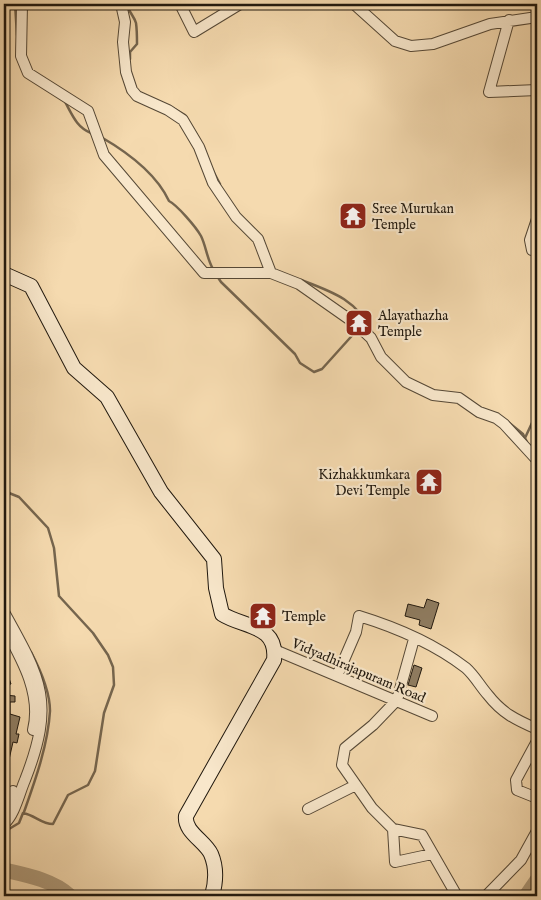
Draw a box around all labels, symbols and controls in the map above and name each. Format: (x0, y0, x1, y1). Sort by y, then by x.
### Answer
place label: Sree Murukan Temple (372, 200, 454, 234)
temple icon: Sree Murukan Temple (338, 201, 368, 231)
place label: Alayathazha Temple (377, 307, 449, 341)
temple icon: Alayathazha Temple (344, 308, 374, 338)
place label: Kizhakkumkara Devi Temple (318, 466, 411, 500)
temple icon: Kizhakkumkara Devi Temple (414, 467, 444, 497)
temple icon: Temple (248, 601, 278, 631)
place label: Temple (282, 608, 327, 626)
street label: Vidyadhirajapuram Road (288, 634, 429, 707)

